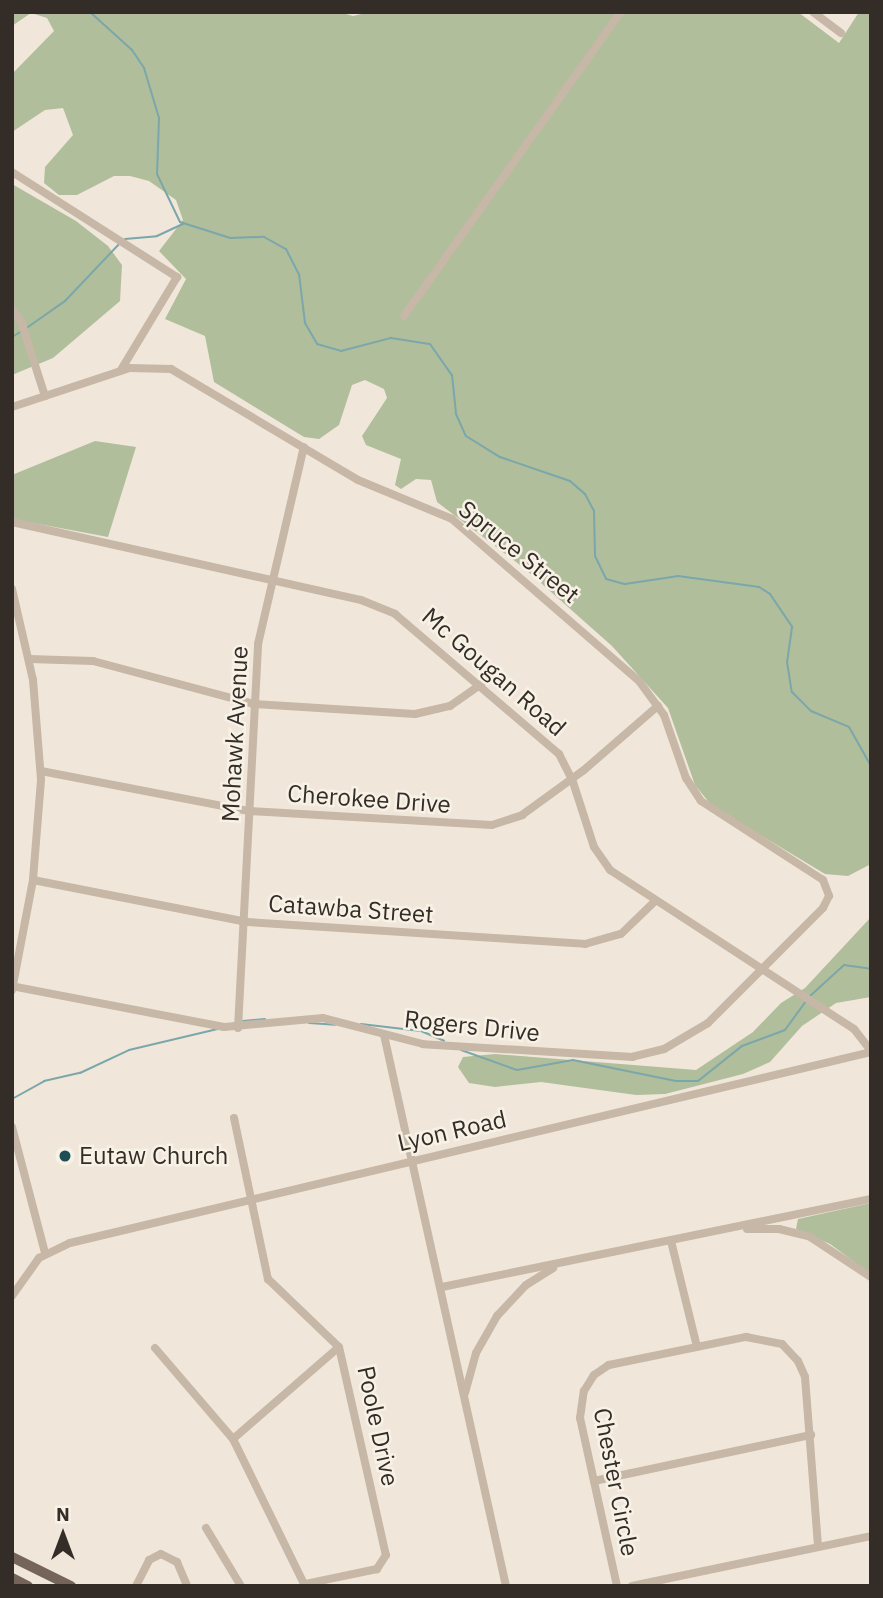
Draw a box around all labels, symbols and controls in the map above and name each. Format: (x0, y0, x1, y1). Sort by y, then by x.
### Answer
street label: Spruce Street (453, 495, 585, 609)
street label: Mc Gougan Road (416, 602, 572, 742)
street label: Mohawk Avenue (216, 645, 254, 823)
street label: Cherokee Drive (286, 779, 452, 819)
street label: Catawba Street (267, 889, 435, 929)
street label: Rogers Drive (403, 1005, 541, 1047)
street label: Lyon Road (395, 1105, 509, 1157)
place label: Eutaw Church (79, 1142, 228, 1170)
marker: Eutaw Church (57, 1148, 73, 1164)
street label: Poole Drive (351, 1363, 405, 1489)
street label: Chester Circle (587, 1405, 645, 1559)
north arrow (28, 1500, 98, 1570)
text: N (56, 1502, 70, 1526)

